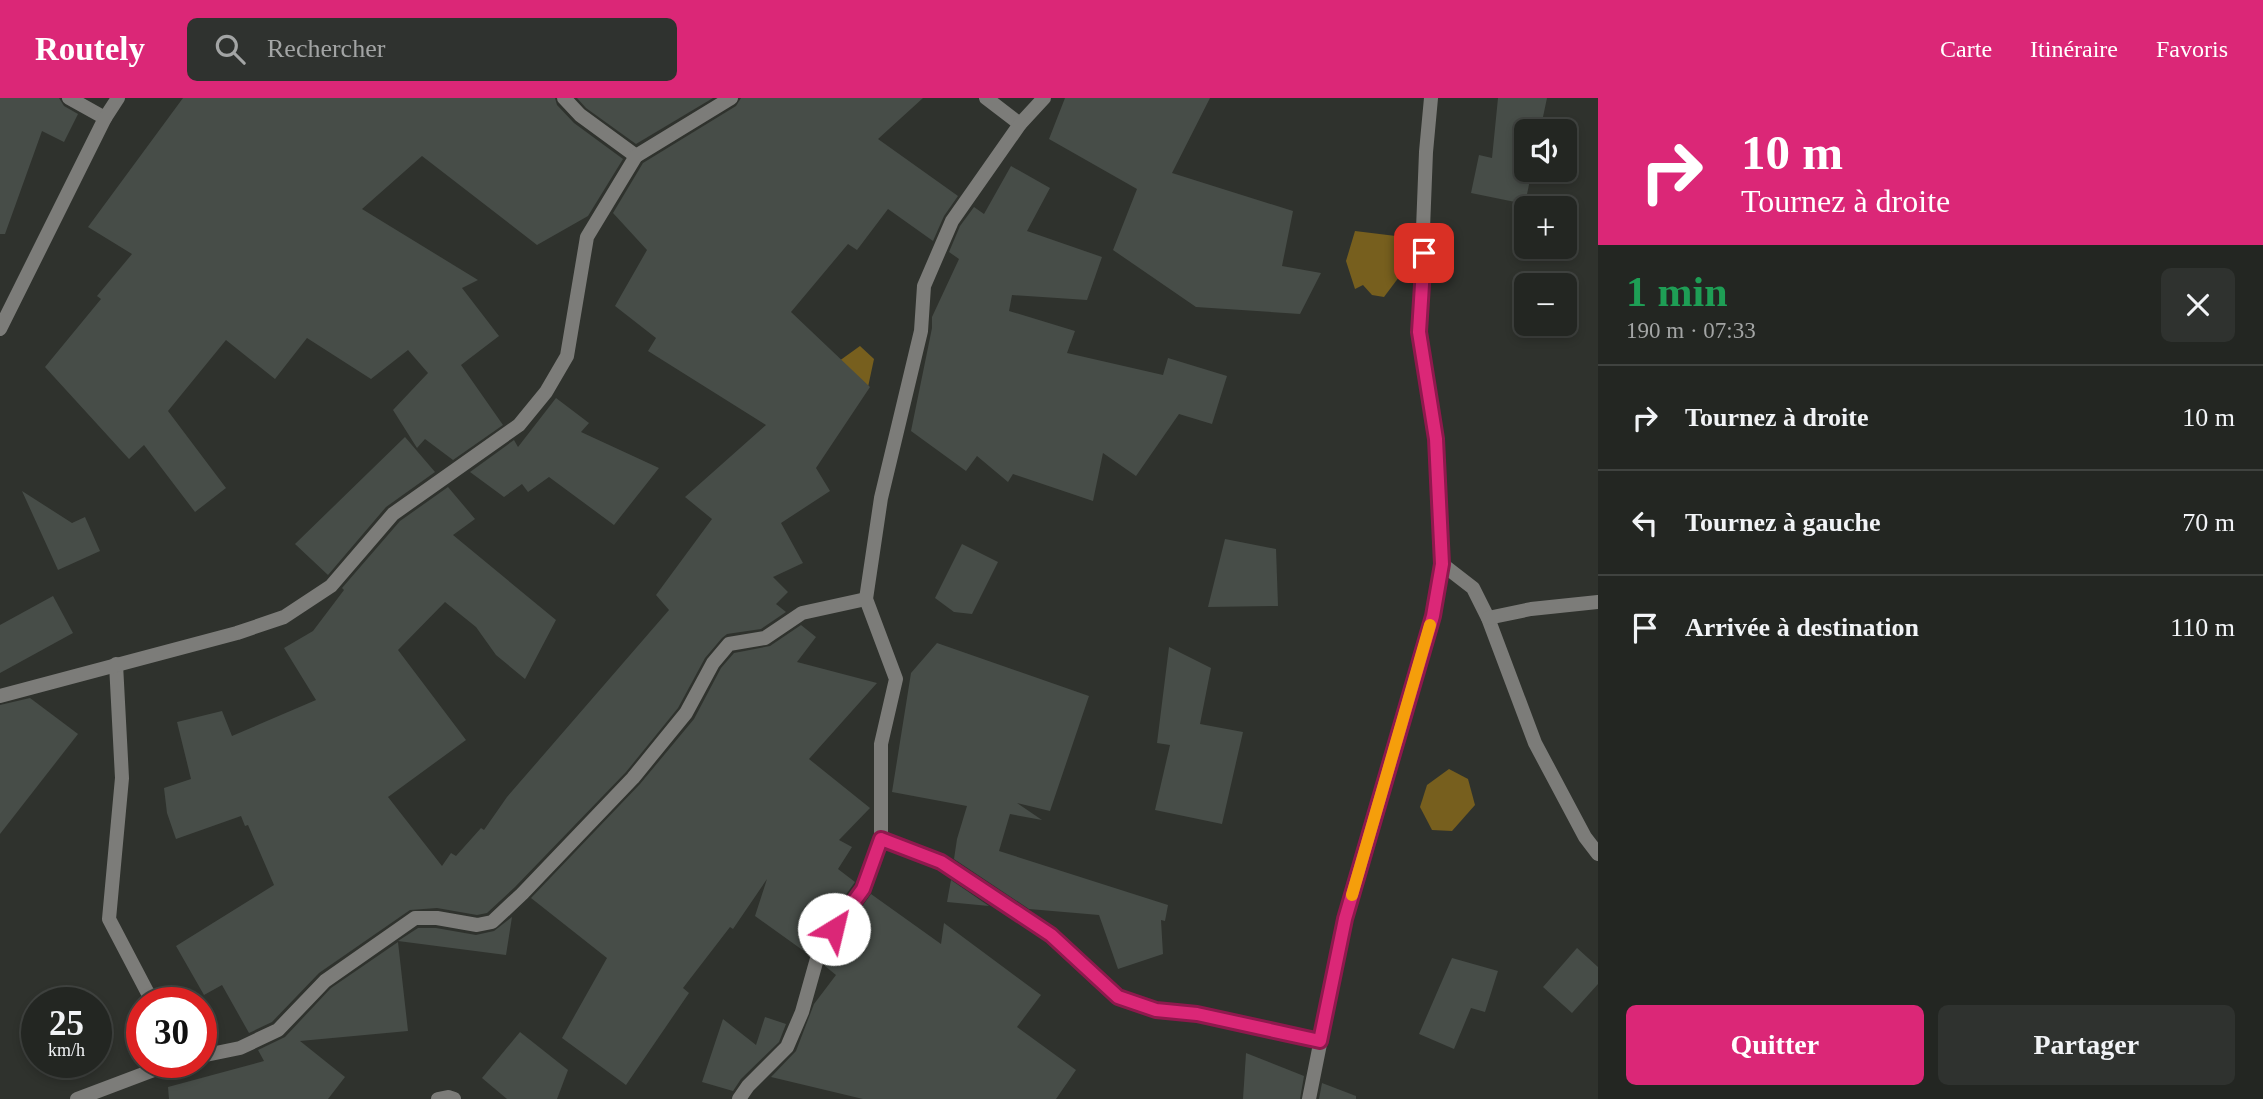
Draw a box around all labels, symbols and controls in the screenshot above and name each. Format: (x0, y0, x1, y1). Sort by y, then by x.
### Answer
search box (187, 18, 677, 81)
icon: search (211, 30, 249, 68)
text: Routely (35, 31, 145, 67)
text: Rechercher (267, 34, 385, 63)
text: Carte (1940, 36, 1992, 62)
text: Itinéraire (2030, 36, 2118, 62)
text: Favoris (2156, 36, 2228, 62)
map controls (1514, 119, 1577, 336)
button: sound (1514, 119, 1577, 182)
text: 10 m (1741, 125, 1843, 180)
icon: right (1626, 126, 1717, 217)
text: Tournez à droite (1741, 183, 1950, 219)
button: + (1514, 196, 1577, 259)
pin (1394, 223, 1454, 283)
icon: arrive (1405, 234, 1443, 272)
button: close (2161, 268, 2235, 342)
text: 1 min (1626, 269, 1728, 315)
button: − (1514, 273, 1577, 336)
text: 190 m · 07:33 (1626, 318, 1756, 343)
icon: right (1626, 399, 1664, 437)
text: Tournez à droite (1685, 403, 1868, 432)
text: 10 m (2182, 403, 2235, 432)
icon: left (1626, 504, 1664, 542)
text: Tournez à gauche (1685, 508, 1881, 537)
text: 70 m (2182, 508, 2235, 537)
icon: arrive (1626, 609, 1664, 647)
text: Arrivée à destination (1685, 613, 1919, 642)
text: 110 m (2170, 613, 2235, 642)
position arrow (797, 892, 871, 966)
speed limit sign: 30 (126, 987, 217, 1078)
text: 25 (49, 1004, 84, 1043)
button: Quitter (1626, 1005, 1924, 1085)
button: Partager (1938, 1005, 2235, 1085)
text: km/h (48, 1040, 85, 1060)

